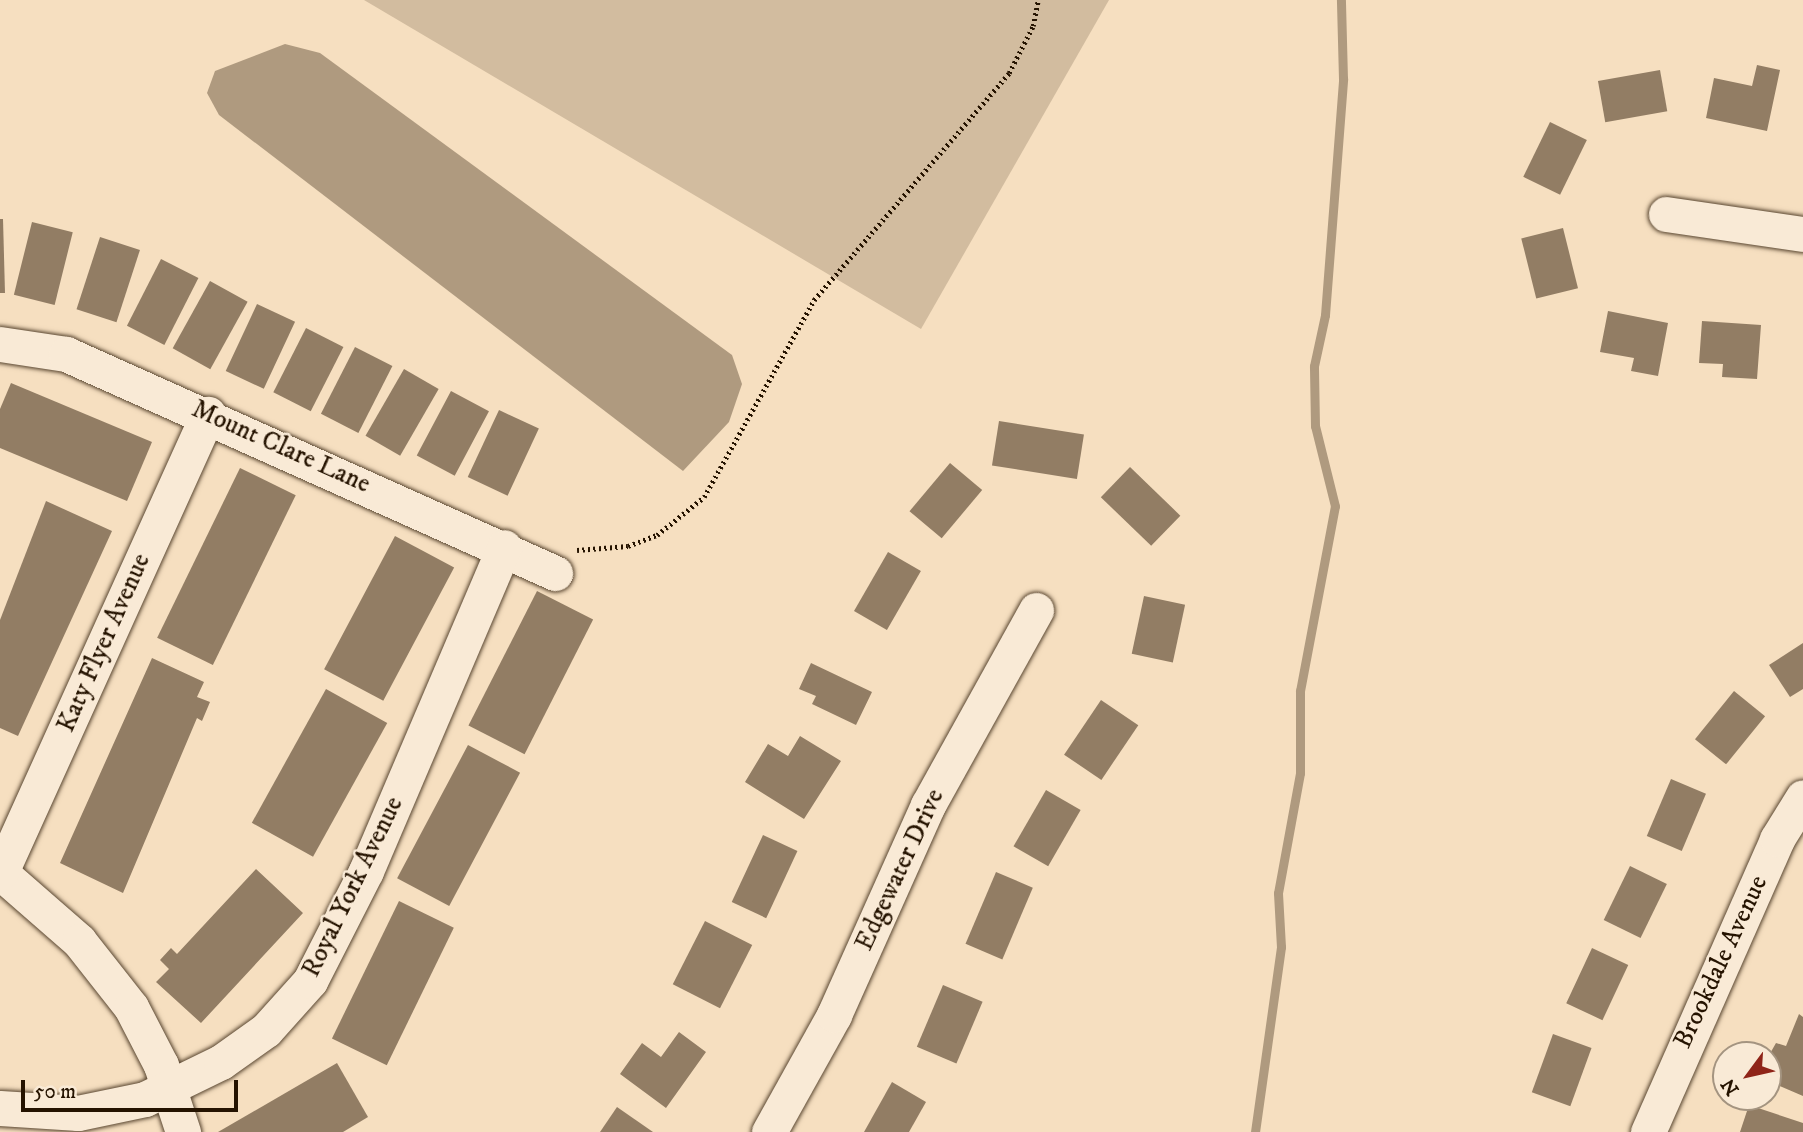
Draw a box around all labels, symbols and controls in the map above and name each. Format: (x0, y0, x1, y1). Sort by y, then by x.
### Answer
street label: Mount Clare Lane (187, 394, 375, 500)
street label: Katy Flyer Avenue (51, 549, 157, 737)
street label: Edgewater Drive (849, 784, 951, 956)
street label: Royal York Avenue (296, 792, 410, 982)
street label: Brookdale Avenue (1667, 871, 1775, 1053)
north arrow (1712, 1041, 1782, 1111)
scale bar (24, 1066, 242, 1110)
text: N (1717, 1074, 1745, 1099)
text: 50 m (34, 1079, 76, 1105)

